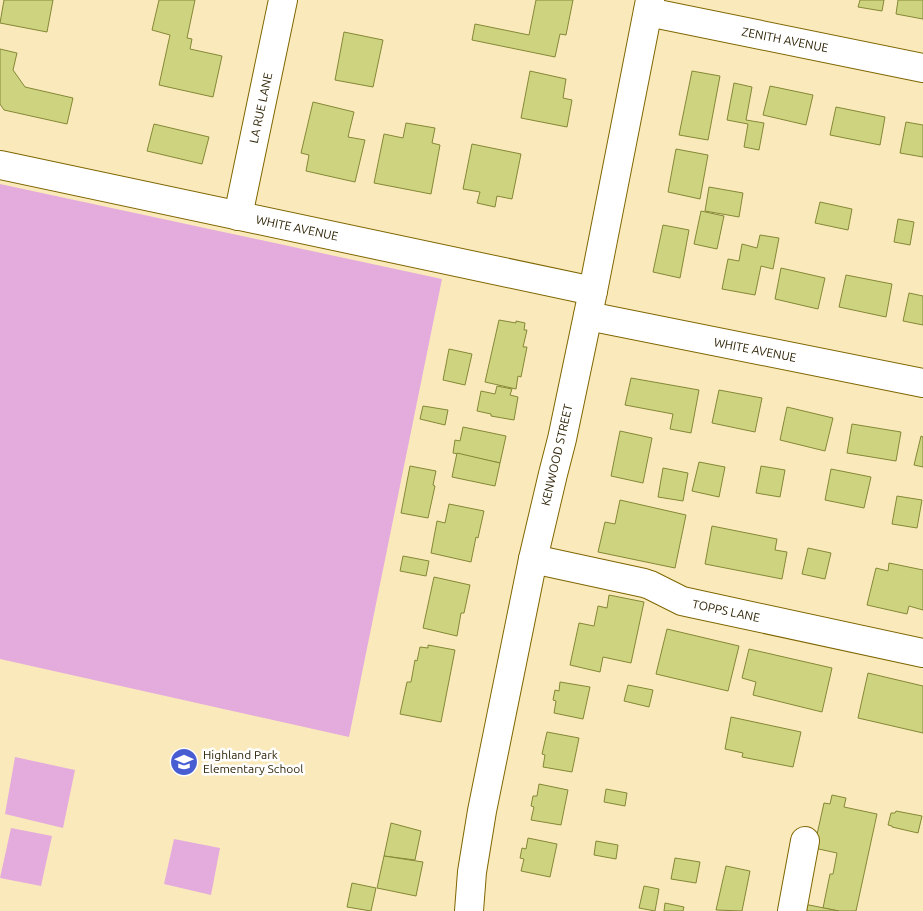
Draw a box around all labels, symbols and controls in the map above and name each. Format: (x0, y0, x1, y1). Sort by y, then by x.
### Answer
street label: ZENITH AVENUE (741, 25, 830, 54)
street label: LA RUE LANE (247, 71, 274, 144)
street label: WHITE AVENUE (255, 212, 340, 243)
street label: WHITE AVENUE (713, 335, 798, 364)
street label: KENWOOD STREET (538, 402, 575, 507)
street label: TOPPS LANE (691, 597, 761, 624)
school or university icon: Highland Park Elementary School (169, 747, 199, 777)
place label: Highland Park Elementary School (203, 748, 303, 775)

